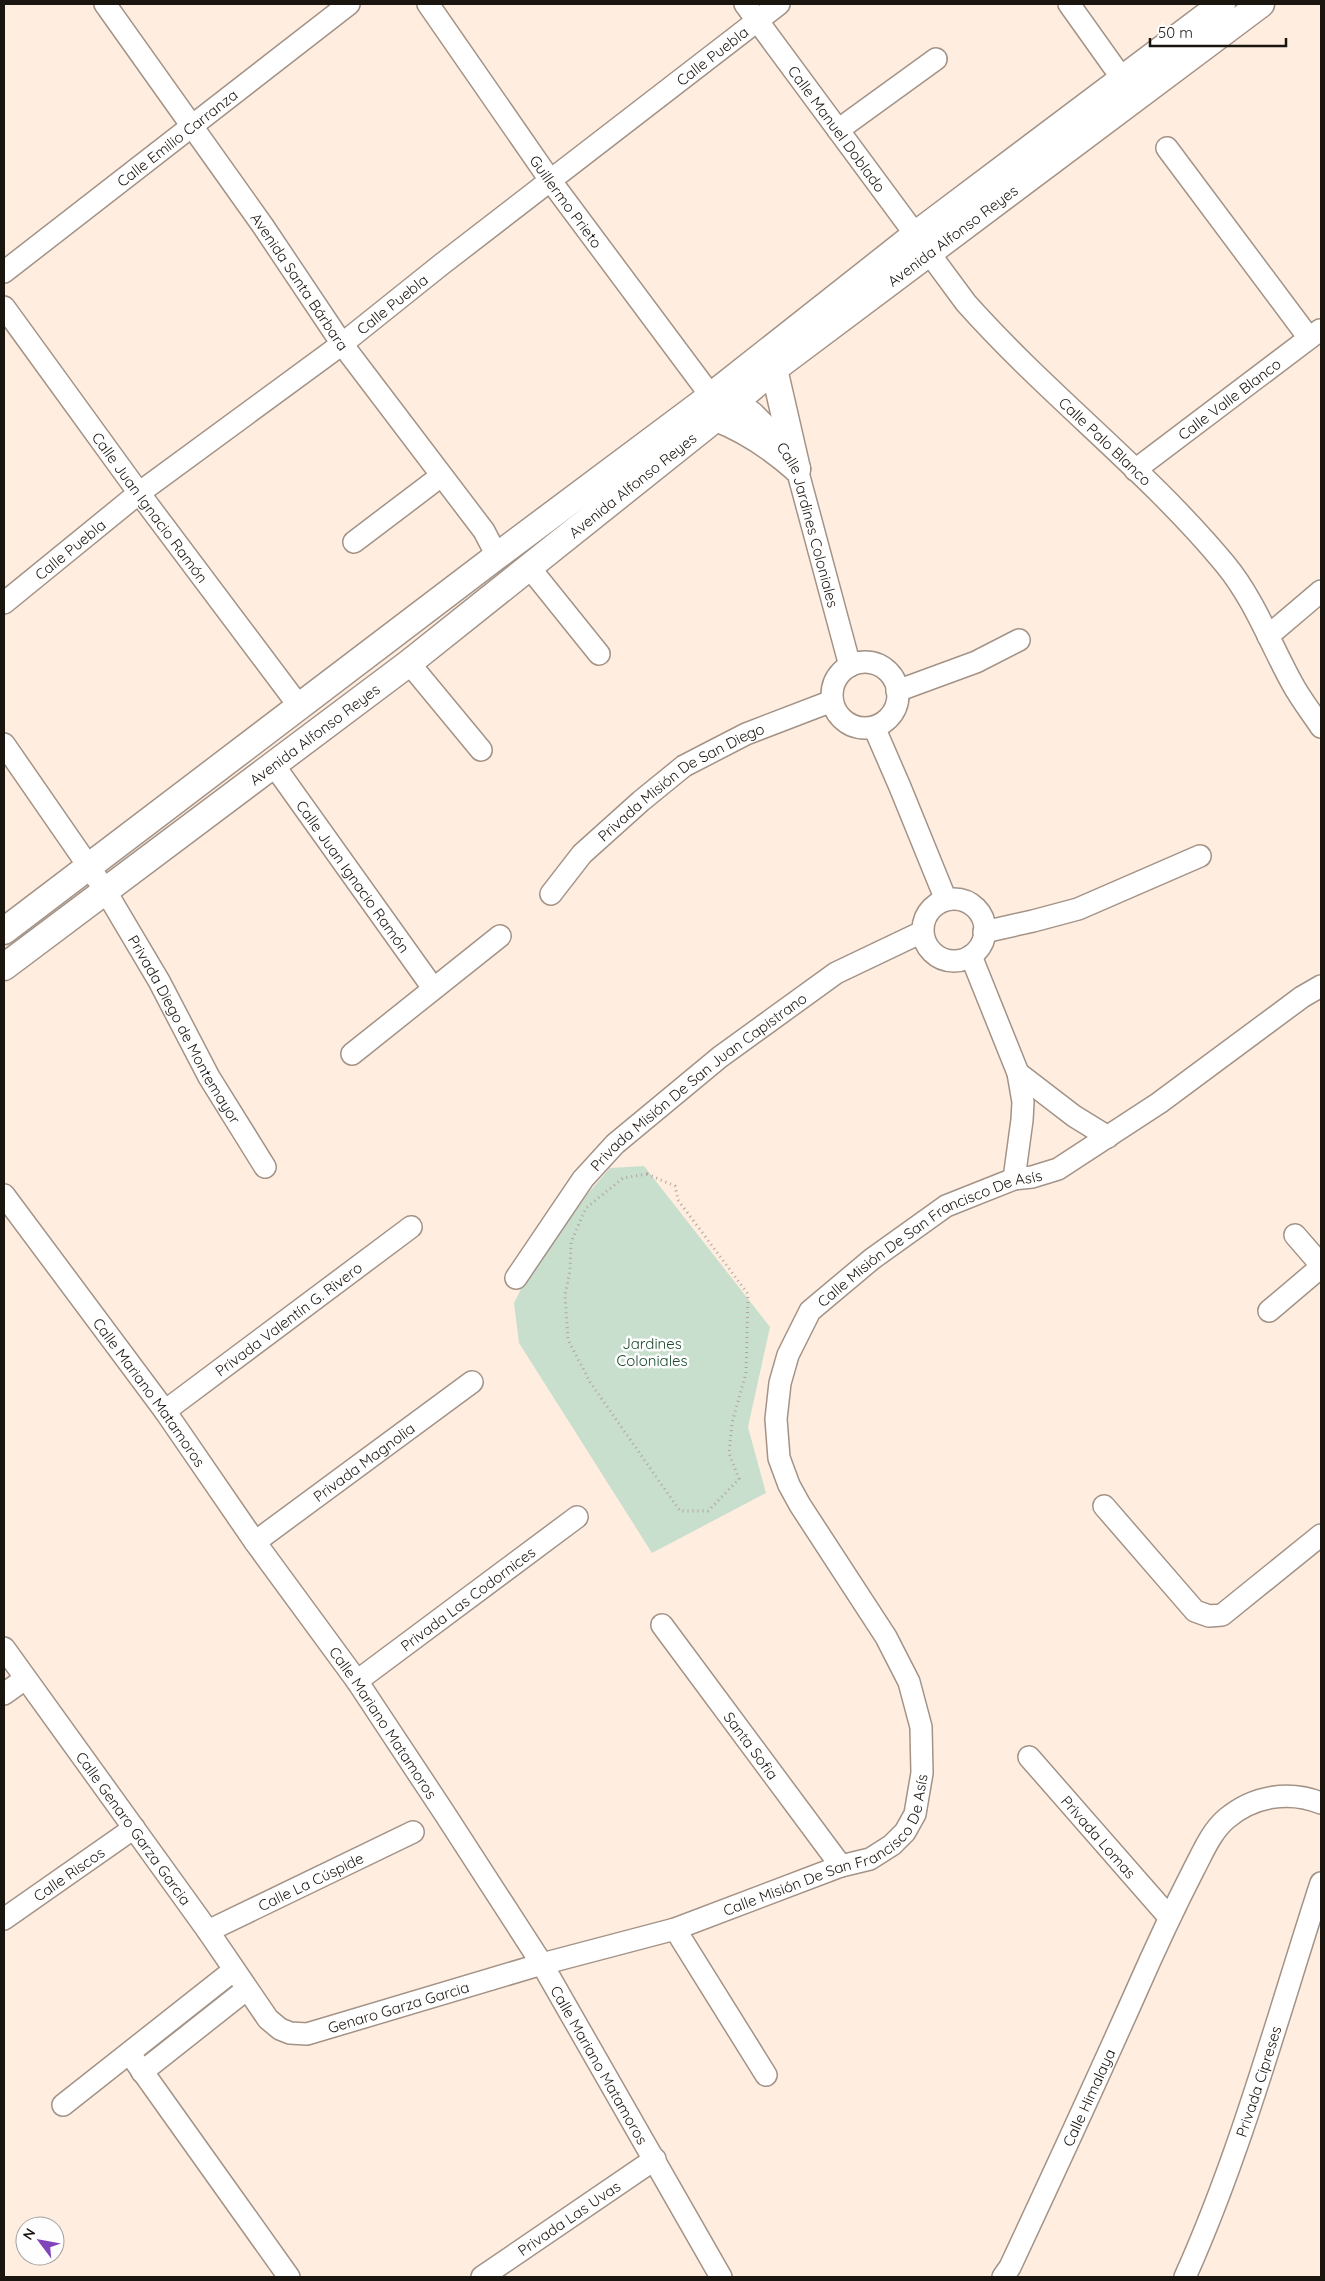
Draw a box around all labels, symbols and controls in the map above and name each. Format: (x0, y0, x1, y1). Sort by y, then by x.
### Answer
scale bar (1150, 15, 1286, 47)
street label: Calle Puebla (672, 22, 752, 89)
text: 50 m (1158, 23, 1193, 42)
street label: Calle Manuel Doblado (784, 62, 890, 196)
street label: Calle Emilio Carranza (113, 85, 241, 191)
street label: Guillermo Prieto (526, 151, 607, 252)
street label: Avenida Alfonso Reyes (883, 180, 1021, 290)
street label: Avenida Santa Bárbara (247, 209, 353, 354)
street label: Calle Puebla (353, 270, 431, 338)
street label: Calle Valle Blanco (1174, 354, 1284, 444)
street label: Calle Palo Blanco (1055, 393, 1156, 489)
street label: Calle Juan Ignacio Ramón (88, 428, 212, 586)
street label: Avenida Alfonso Reyes (564, 428, 700, 542)
street label: Calle Jardines Coloniales (773, 438, 843, 609)
street label: Calle Puebla (31, 515, 109, 584)
street label: Avenida Alfonso Reyes (245, 679, 383, 789)
street label: Privada Misión De San Diego (593, 718, 767, 845)
street label: Calle Juan Ignacio Ramón (292, 796, 414, 956)
street label: Privada Diego de Montemayor (124, 931, 245, 1127)
street label: Privada Misión De San Juan Capistrano (586, 988, 810, 1175)
street label: Calle Misión De San Francisco De Asís (813, 1165, 1044, 1311)
street label: Privada Valentín G. Rivero (211, 1258, 366, 1380)
street label: Calle Mariano Matamoros (89, 1314, 210, 1470)
park label: Jardines Coloniales (617, 1334, 688, 1370)
street label: Privada Magnolia (309, 1418, 418, 1506)
street label: Privada Las Codornices (396, 1542, 539, 1655)
street label: Calle Mariano Matamoros (325, 1643, 442, 1802)
street label: Santa Sofia (720, 1708, 783, 1783)
street label: Calle Genaro Garza Garcia (72, 1748, 196, 1909)
street label: Calle Misión De San Francisco De Asís (720, 1772, 931, 1919)
street label: Privada Lomas (1057, 1791, 1140, 1882)
street label: Calle Riscos (29, 1842, 108, 1905)
street label: Calle La Cúspide (255, 1848, 366, 1915)
street label: Genaro Garza Garcia (325, 1977, 471, 2037)
street label: Calle Mariano Matamoros (547, 1982, 653, 2148)
street label: Privada Cipreses (1231, 2023, 1285, 2139)
street label: Calle Himalaya (1058, 2046, 1119, 2149)
street label: Privada Las Uvas (514, 2176, 624, 2260)
north arrow (15, 2216, 65, 2266)
text: N (19, 2225, 39, 2243)

